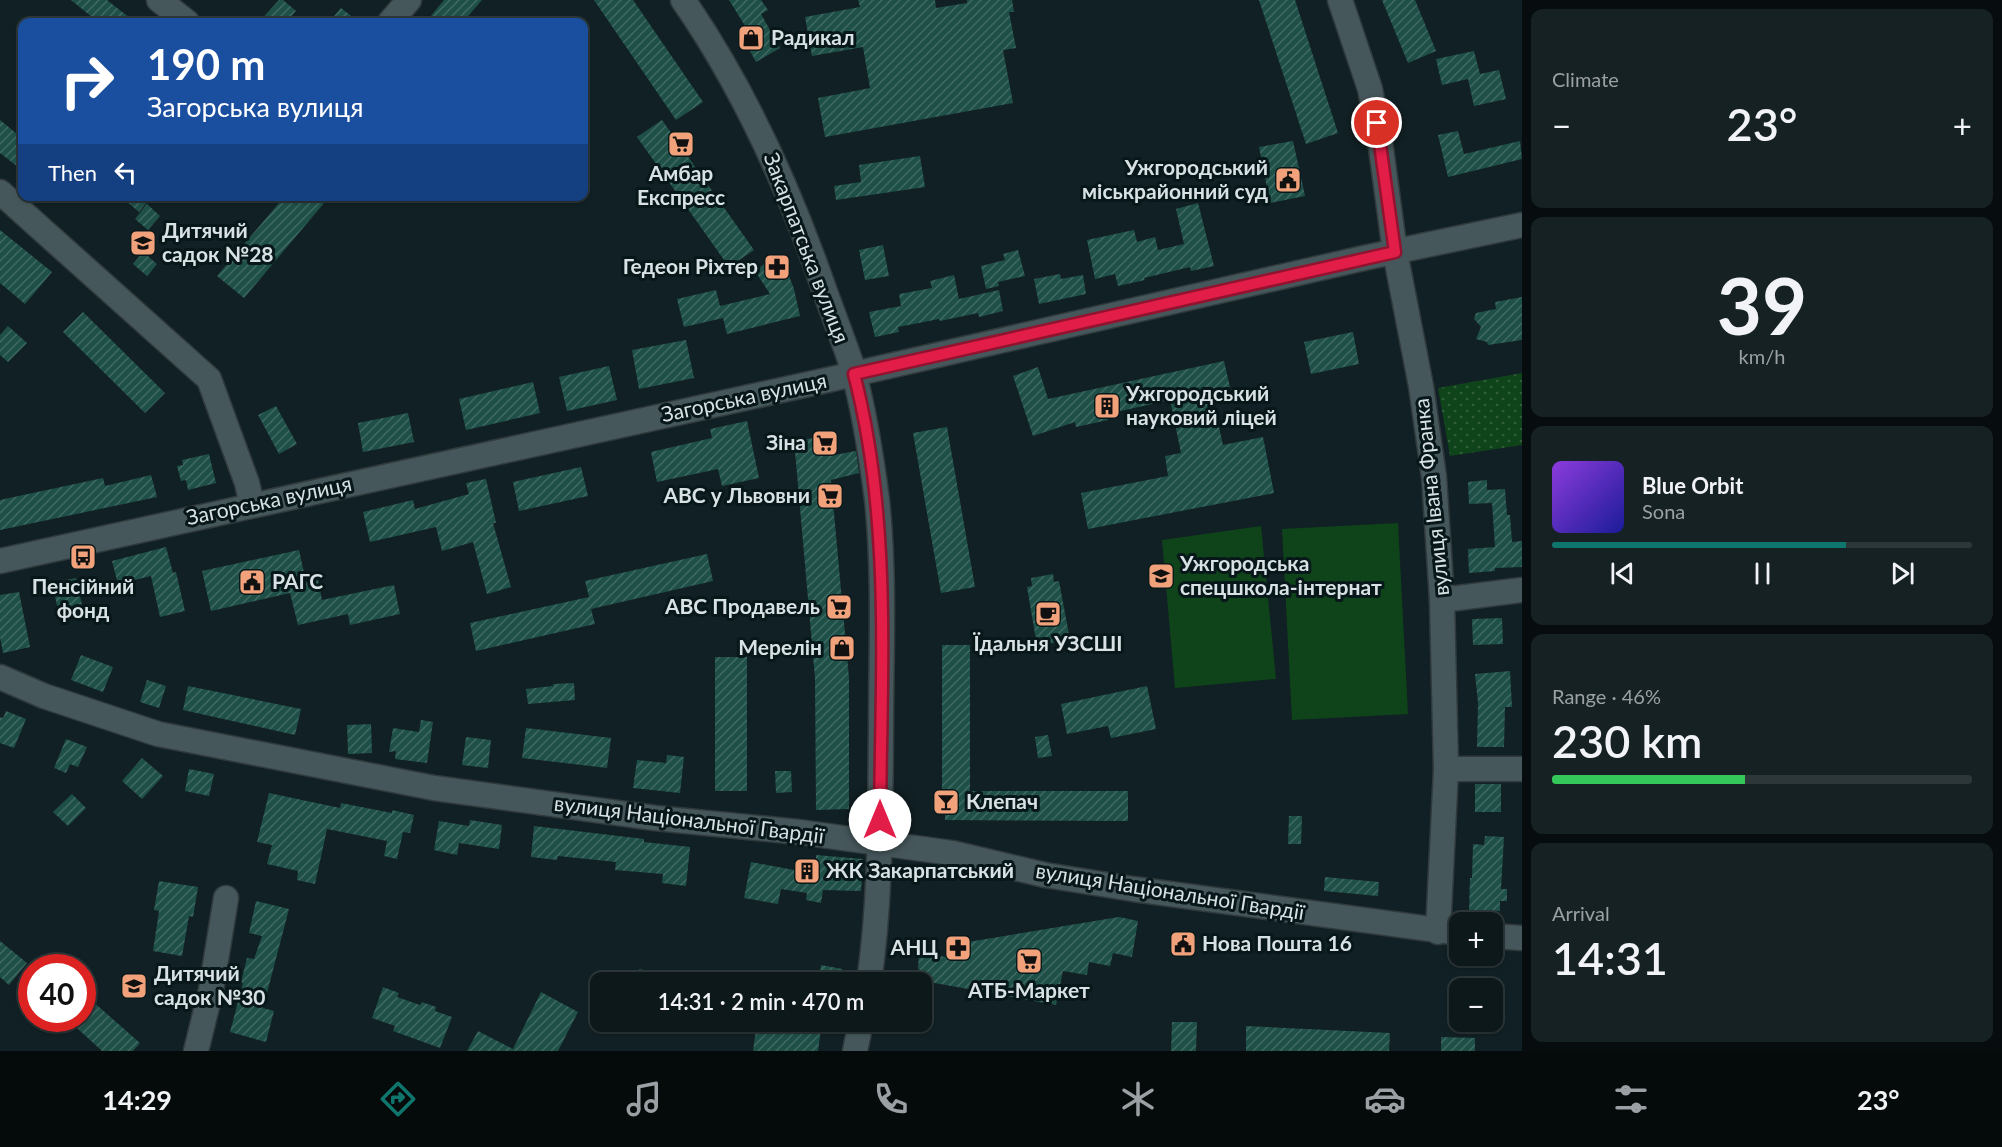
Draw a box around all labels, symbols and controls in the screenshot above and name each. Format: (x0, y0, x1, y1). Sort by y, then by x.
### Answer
shop icon: Радикал (736, 23, 766, 53)
place label: Радикал (771, 24, 855, 49)
text: 190 m (147, 39, 265, 89)
icon: right (48, 42, 126, 120)
text: Climate (1552, 67, 1619, 91)
text: Загорська вулиця (147, 90, 364, 123)
pin (1351, 97, 1402, 148)
text: 23° (1727, 97, 1797, 151)
text: − (1552, 105, 1571, 145)
text: + (1953, 105, 1972, 145)
icon: arrive (1360, 106, 1393, 139)
supermarket icon: Амбар Експресс (666, 129, 696, 159)
street label: Закарпатська вулиця (760, 149, 855, 346)
place label: Ужгородський міськрайонний суд (1082, 154, 1268, 203)
icon: left (109, 156, 142, 189)
text: Then (48, 159, 97, 186)
place label: Амбар Експресс (637, 160, 725, 209)
public building icon: Ужгородський міськрайонний суд (1273, 165, 1303, 195)
place label: Дитячий садок №28 (162, 217, 274, 266)
school or university icon: Дитячий садок №28 (128, 228, 158, 258)
pharmacy icon: Гедеон Ріхтер (762, 252, 792, 282)
place label: Гедеон Ріхтер (623, 253, 758, 278)
text: 39 (1717, 258, 1807, 352)
text: km/h (1739, 344, 1785, 368)
street label: Загорська вулиця (659, 367, 829, 426)
place label: Ужгородський науковий ліцей (1125, 380, 1277, 429)
building icon: Ужгородський науковий ліцей (1092, 391, 1122, 421)
street label: вулиця Івана Франка (1408, 397, 1453, 597)
supermarket icon: Зіна (810, 428, 840, 458)
place label: Зіна (766, 429, 806, 454)
street label: Загорська вулиця (184, 470, 354, 529)
text: Blue Orbit (1642, 472, 1743, 499)
supermarket icon: ABC у Львовни (815, 481, 845, 511)
place label: ABC у Львовни (662, 482, 810, 507)
text: Sona (1642, 499, 1685, 523)
bus stop icon: Пенсійний фонд (68, 542, 98, 572)
place label: Ужгородська спецшкола-інтернат (1179, 550, 1382, 599)
icon: previous (1606, 557, 1639, 590)
icon: pause (1746, 557, 1779, 590)
icon: next (1886, 557, 1919, 590)
school or university icon: Ужгородська спецшкола-інтернат (1146, 561, 1176, 591)
public building icon: РАГС (237, 567, 267, 597)
place label: РАГС (272, 568, 323, 593)
place label: Пенсійний фонд (32, 573, 134, 622)
supermarket icon: ABC Продавель (824, 592, 854, 622)
place label: ABC Продавель (664, 593, 820, 618)
cafe icon: Їдальня УЗСШІ (1033, 599, 1063, 629)
place label: Їдальня УЗСШІ (973, 630, 1122, 655)
shop icon: Мерелін (827, 633, 857, 663)
place label: Мерелін (738, 634, 822, 659)
text: Range · 46% (1552, 684, 1661, 708)
text: 230 km (1552, 714, 1702, 768)
bar icon: Клепач (931, 787, 961, 817)
position arrow (848, 788, 912, 852)
place label: Клепач (966, 788, 1038, 813)
street label: вулиця Національної Гвардії (553, 790, 826, 848)
building icon: ЖК Закарпатський (792, 856, 822, 886)
place label: ЖК Закарпатський (826, 857, 1014, 882)
street label: вулиця Національної Гвардії (1034, 857, 1307, 924)
text: Arrival (1552, 901, 1610, 925)
map controls (1449, 912, 1503, 1032)
button: + (1449, 912, 1503, 966)
public building icon: Нова Пошта 16 (1168, 929, 1198, 959)
place label: Нова Пошта 16 (1202, 930, 1352, 955)
text: 14:31 (1552, 931, 1668, 985)
pharmacy icon: АНЦ (943, 933, 973, 963)
place label: АНЦ (890, 934, 938, 959)
supermarket icon: АТБ-Маркет (1014, 946, 1044, 976)
speed limit sign: 40 (18, 954, 96, 1032)
place label: Дитячий садок №30 (154, 960, 266, 1009)
school or university icon: Дитячий садок №30 (119, 971, 149, 1001)
place label: АТБ-Маркет (967, 977, 1090, 1002)
button: − (1449, 978, 1503, 1032)
text: 14:31 · 2 min · 470 m (658, 988, 864, 1015)
icon: directions (377, 1078, 419, 1120)
icon: music (623, 1078, 665, 1120)
icon: phone (870, 1078, 912, 1120)
icon: climate (1117, 1078, 1159, 1120)
icon: car (1364, 1078, 1406, 1120)
icon: filters (1610, 1078, 1652, 1120)
text: 14:29 (102, 1083, 172, 1116)
text: 23° (1857, 1083, 1900, 1116)

